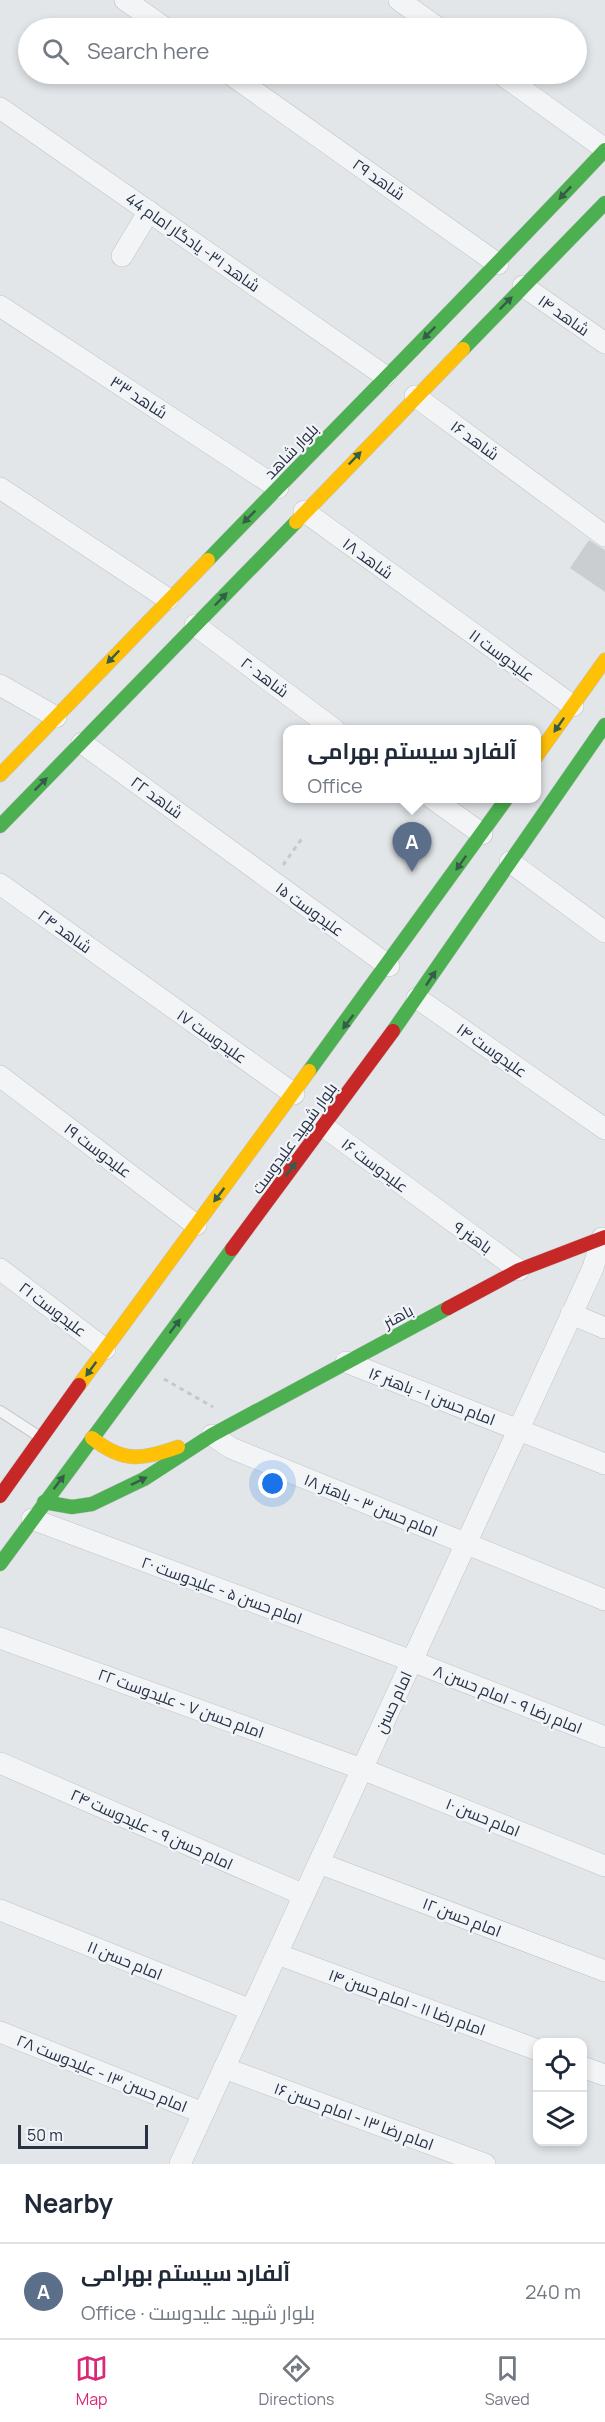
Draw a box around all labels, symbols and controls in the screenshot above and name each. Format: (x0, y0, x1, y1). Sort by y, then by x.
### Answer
search box (18, 18, 587, 84)
icon: search (39, 35, 72, 68)
text: Search here (87, 36, 209, 66)
street label: شاهد ۲۹ (348, 153, 410, 205)
one-way arrow (558, 185, 572, 200)
street label: شاهد ۳۱- یادگار امام 44 (121, 187, 265, 298)
street label: شاهد ۱۴ (534, 289, 594, 341)
one-way arrow (499, 297, 513, 311)
one-way arrow (422, 325, 436, 340)
street label: شاهد ۳۳ (106, 370, 172, 424)
street label: شاهد ۱۶ (446, 415, 504, 465)
street label: بلوار شاهد (259, 418, 323, 484)
one-way arrow (348, 451, 362, 465)
one-way arrow (242, 510, 256, 525)
street label: شاهد ۱۸ (338, 532, 398, 584)
one-way arrow (213, 592, 227, 606)
street label: علیدوست ۱۱ (465, 624, 539, 686)
one-way arrow (106, 650, 120, 665)
street label: شاهد ۲۰ (236, 652, 294, 702)
one-way arrow (553, 716, 565, 732)
popup (283, 725, 541, 803)
text: آلفارد سیستم بهرامی (307, 736, 517, 766)
street label: شاهد ۲۲ (127, 771, 187, 823)
text: Office (307, 772, 363, 799)
one-way arrow (34, 778, 48, 792)
pin: A (392, 822, 432, 872)
one-way arrow (455, 855, 467, 871)
street label: علیدوست ۱۵ (271, 877, 349, 941)
street label: شاهد ۲۴ (34, 904, 96, 958)
one-way arrow (425, 970, 437, 986)
street label: علیدوست ۱۷ (173, 1004, 251, 1068)
one-way arrow (342, 1014, 354, 1029)
street label: علیدوست ۱۴ (452, 1018, 532, 1082)
street label: بلوار شهید علیدوست (246, 1078, 342, 1198)
street label: علیدوست ۱۹ (60, 1117, 136, 1183)
street label: علیدوست ۱۶ (337, 1133, 413, 1197)
one-way arrow (285, 1162, 297, 1177)
one-way arrow (212, 1187, 225, 1203)
street label: باهنر ۹ (449, 1216, 497, 1258)
street label: علیدوست ۲۱ (15, 1276, 91, 1342)
street label: باهنر (378, 1299, 417, 1334)
one-way arrow (169, 1318, 181, 1334)
one-way arrow (85, 1361, 97, 1377)
street label: امام حسن ۱ - باهنر ۱۶ (365, 1362, 499, 1431)
street label: امام حسن ۳ - باهنر ۱۸ (300, 1468, 441, 1543)
your location (258, 1469, 287, 1498)
one-way arrow (53, 1475, 65, 1491)
one-way arrow (130, 1476, 147, 1486)
street label: امام حسن ۵ - علیدوست ۲۰ (138, 1551, 305, 1630)
street label: امام رضا ۹ - امام حسن ۸ (430, 1659, 586, 1740)
street label: امام حسن ۷ - علیدوست ۲۲ (95, 1663, 267, 1744)
street label: امام حسن (369, 1667, 418, 1737)
street label: امام حسن ۹ - علیدوست ۲۴ (67, 1783, 237, 1876)
street label: امام حسن ۱۰ (442, 1792, 523, 1843)
street label: امام حسن ۱۲ (419, 1892, 505, 1943)
street label: امام حسن ۱۱ (84, 1935, 166, 1986)
street label: امام رضا ۱۱ - امام حسن ۱۴ (325, 1963, 489, 2042)
street label: امام حسن ۱۳ - علیدوست ۲۸ (13, 2029, 191, 2118)
map controls (533, 2038, 587, 2146)
button: locate (533, 2038, 587, 2092)
street label: امام رضا ۱۳ - امام حسن ۱۶ (271, 2077, 437, 2156)
button: layers (533, 2092, 587, 2146)
scale bar (18, 2122, 148, 2150)
text: 50 m (27, 2124, 63, 2146)
text: Nearby (24, 2185, 113, 2221)
text: آلفارد سیستم بهرامی (81, 2258, 290, 2288)
text: A (37, 2278, 50, 2305)
text: 240 m (525, 2278, 581, 2305)
text: Office · بلوار شهید علیدوست (81, 2299, 315, 2326)
tab: Map (75, 2352, 108, 2410)
tab: Directions (259, 2352, 334, 2410)
tab: Saved (485, 2352, 530, 2410)

